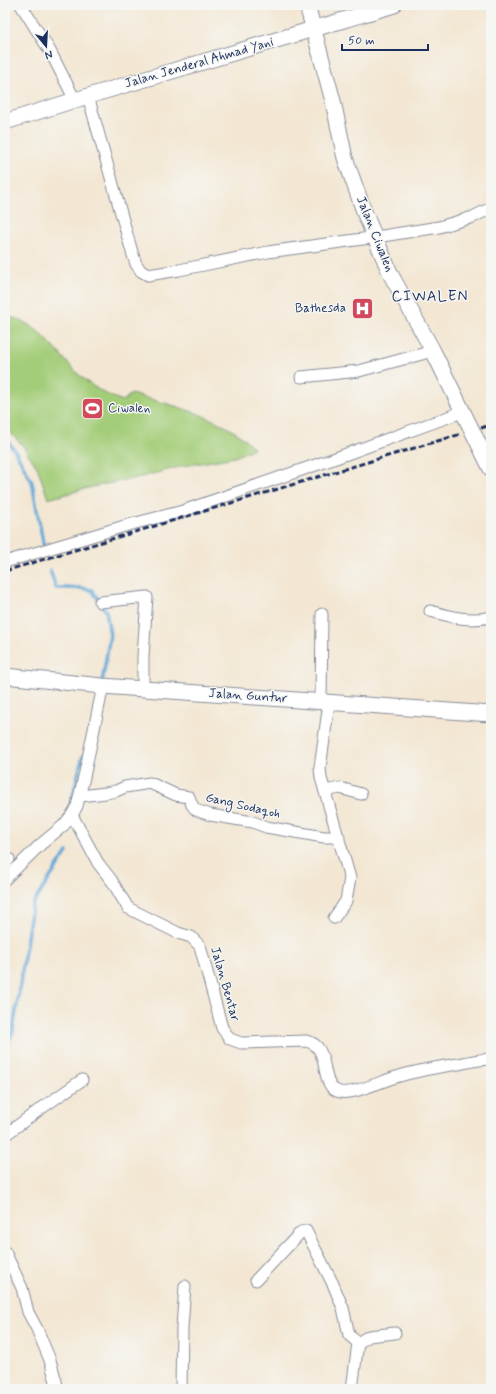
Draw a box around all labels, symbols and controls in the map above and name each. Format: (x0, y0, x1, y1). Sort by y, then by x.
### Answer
north arrow (26, 26, 66, 66)
scale bar (342, 26, 428, 52)
text: 50 m (348, 33, 375, 49)
street label: Jalan Jenderal Ahmad Yani (123, 34, 275, 92)
text: N (43, 47, 54, 62)
street label: Jalan Ciwalen (352, 194, 398, 274)
district label: CIWALEN (392, 287, 468, 307)
hospital icon: Bathesda (349, 295, 375, 321)
place label: Bathesda (295, 300, 346, 317)
sports icon: Ciwalen (79, 395, 105, 421)
place label: Ciwalen (108, 400, 150, 417)
street label: Jalan Guntur (208, 685, 288, 707)
street label: Gang Sodaqoh (204, 789, 282, 824)
street label: Jalan Bentar (206, 945, 244, 1024)

